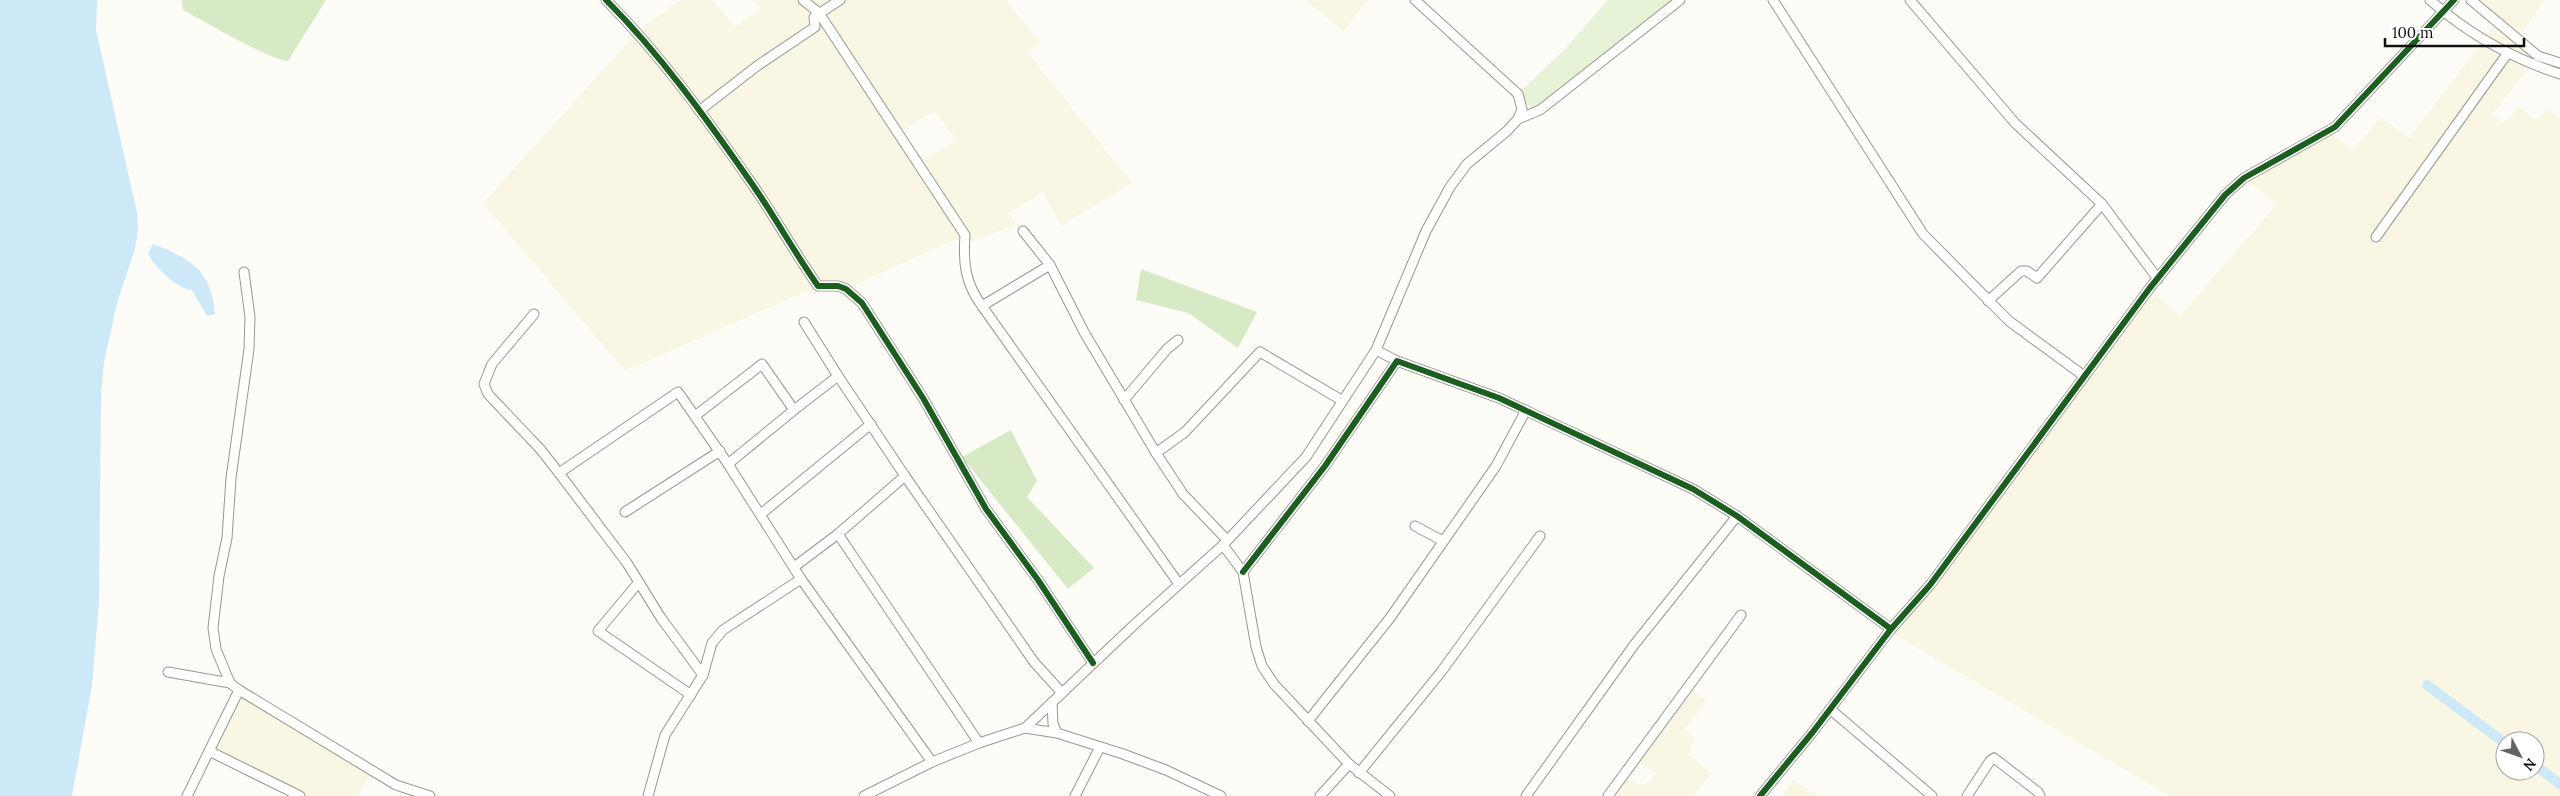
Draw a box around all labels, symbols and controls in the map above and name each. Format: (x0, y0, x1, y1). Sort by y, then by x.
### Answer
scale bar (2385, 15, 2524, 47)
text: 100 m (2392, 23, 2433, 42)
north arrow (2495, 731, 2545, 781)
text: N (2519, 755, 2540, 775)

